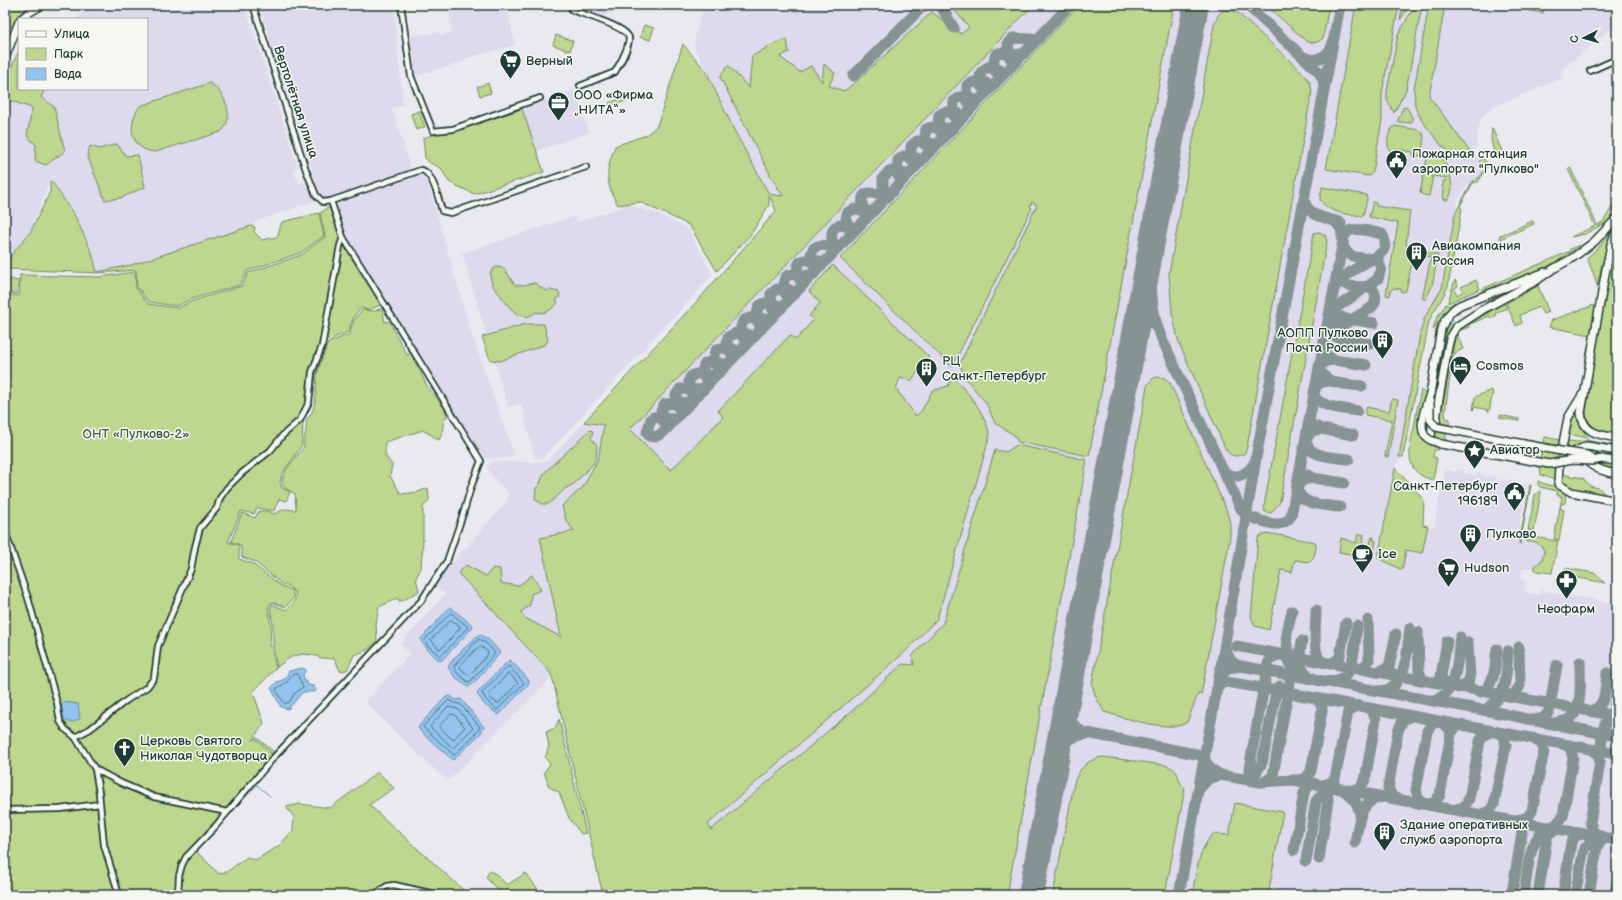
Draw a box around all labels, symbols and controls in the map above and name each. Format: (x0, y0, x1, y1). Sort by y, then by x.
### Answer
legend (18, 18, 148, 90)
north arrow (1564, 18, 1604, 58)
text: Улица (54, 27, 90, 42)
text: С (1568, 34, 1581, 43)
street label: Вертолётная улица (270, 44, 322, 161)
text: Парк (54, 47, 84, 62)
supermarket icon: Верный (497, 48, 523, 81)
place label: Верный (526, 53, 573, 69)
text: Вода (54, 67, 82, 82)
place label: ООО «Фирма „НИТА“» (574, 87, 654, 118)
office icon: ООО «Фирма „НИТА“» (546, 89, 572, 122)
place label: Пожарная станция аэропорта "Пулково" (1412, 146, 1539, 177)
public building icon: Пожарная станция аэропорта "Пулково" (1384, 148, 1410, 181)
place label: Авиакомпания Россия (1431, 238, 1521, 269)
building icon: Авиакомпания Россия (1403, 240, 1429, 273)
place label: АОПП Пулково Почта России (1277, 325, 1368, 356)
building icon: АОПП Пулково Почта России (1370, 327, 1396, 360)
place label: РЦ Санкт-Петербург (942, 353, 1047, 384)
hotel icon: Cosmos (1448, 353, 1474, 386)
building icon: РЦ Санкт-Петербург (913, 355, 939, 388)
place label: Cosmos (1476, 358, 1524, 374)
park label: ОНТ «Пулково-2» (83, 426, 189, 442)
place icon: Авиатор (1461, 437, 1487, 470)
place label: Авиатор (1489, 442, 1540, 458)
place label: Санкт-Петербург 196189 (1393, 478, 1498, 509)
public building icon: Санкт-Петербург 196189 (1501, 480, 1527, 513)
building icon: Пулково (1458, 521, 1484, 554)
place label: Пулково (1486, 526, 1536, 542)
cafe icon: Ice (1350, 541, 1376, 574)
place label: Ice (1378, 546, 1397, 562)
supermarket icon: Hudson (1435, 555, 1461, 588)
place label: Hudson (1464, 560, 1509, 576)
pharmacy icon: Неофарм (1553, 568, 1579, 601)
place label: Неофарм (1537, 601, 1595, 617)
place label: Церковь Святого Николая Чудотворца (140, 733, 268, 764)
church icon: Церковь Святого Николая Чудотворца (112, 735, 138, 768)
place label: Здание оперативных служб аэропорта (1400, 817, 1528, 848)
building icon: Здание оперативных служб аэропорта (1371, 819, 1397, 852)

